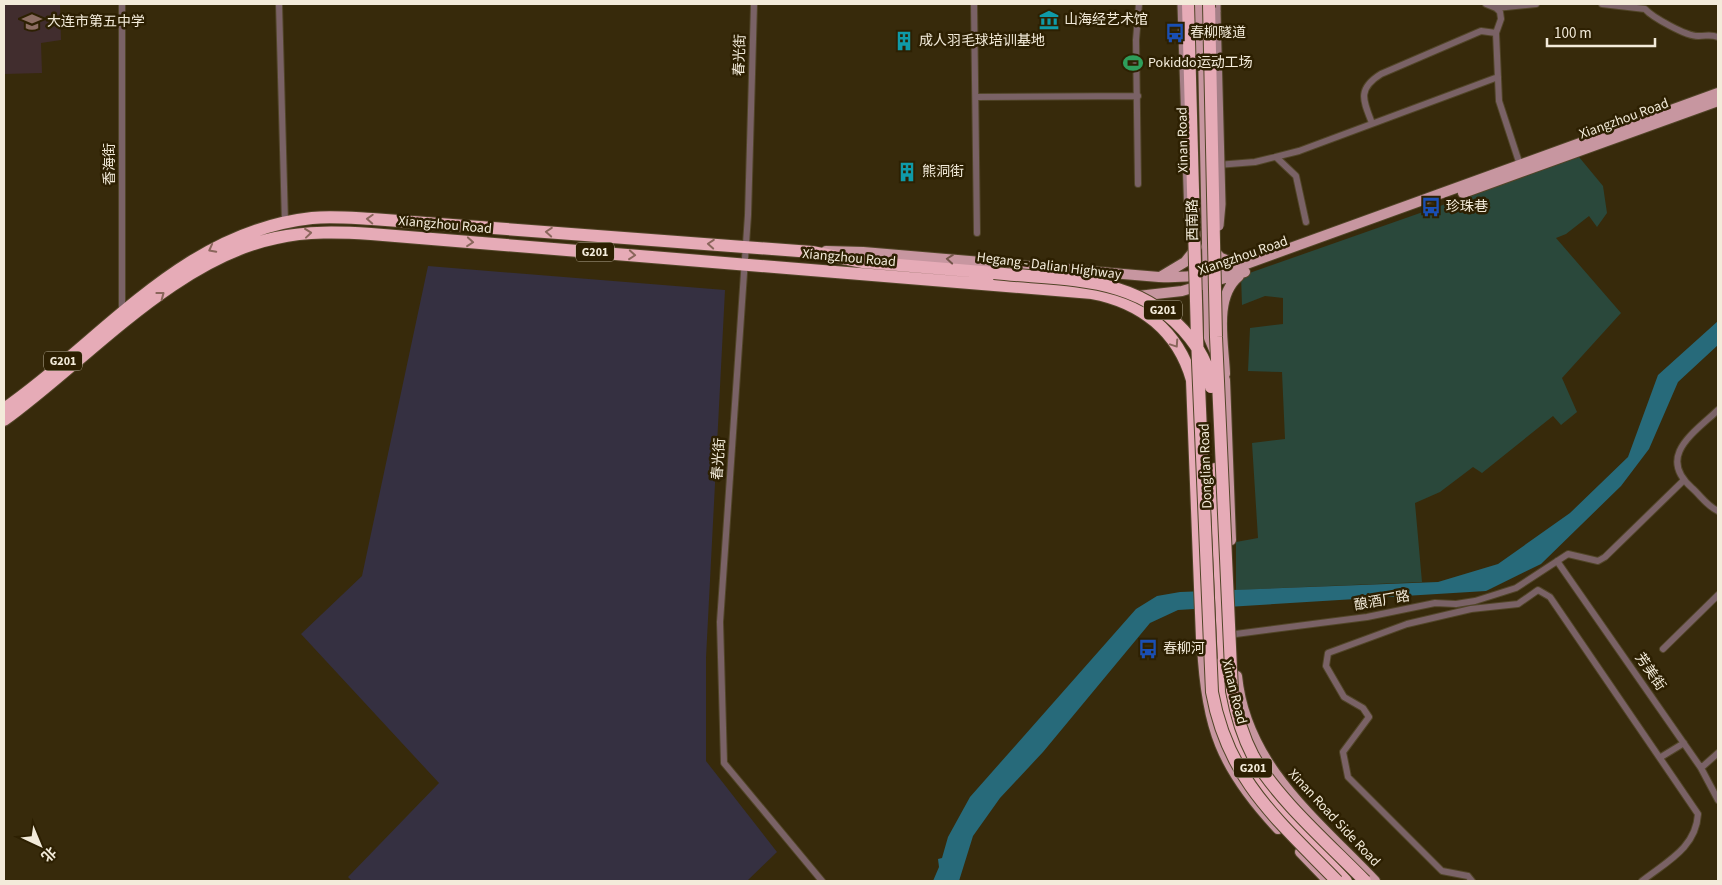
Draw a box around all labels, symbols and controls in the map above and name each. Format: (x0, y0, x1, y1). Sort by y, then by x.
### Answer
museum icon: 山海经艺术馆 (1038, 9, 1060, 31)
place label: 山海经艺术馆 (1064, 10, 1148, 30)
school or university icon: 大连市第五中学 (21, 11, 43, 33)
place label: 大连市第五中学 (47, 12, 145, 32)
scale bar (1547, 15, 1654, 47)
bus stop icon: 春柳隧道 (1164, 22, 1186, 44)
place label: 春柳隧道 (1190, 23, 1246, 43)
text: 100 m (1554, 23, 1592, 44)
building icon: 成人羽毛球培训基地 (893, 30, 915, 52)
place label: 成人羽毛球培训基地 (919, 31, 1045, 51)
street label: 春光街 (729, 34, 751, 76)
sports icon: Pokiddo运动工场 (1122, 52, 1144, 74)
place label: Pokiddo运动工场 (1148, 53, 1253, 73)
street label: Xiangzhou Road (1576, 94, 1672, 144)
street label: Xinan Road (1172, 107, 1194, 173)
street label: 香海街 (100, 143, 120, 185)
building icon: 熊洞街 (896, 161, 918, 183)
place label: 熊洞街 (922, 162, 964, 182)
bus stop icon: 珍珠巷 (1420, 196, 1442, 218)
place label: 珍珠巷 (1446, 197, 1488, 217)
street label: 西南路 (1183, 199, 1203, 241)
street label: Xiangzhou Road (397, 211, 493, 239)
one-way arrow (366, 213, 374, 224)
one-way arrow (545, 227, 553, 238)
one-way arrow (305, 228, 313, 239)
street label: Xiangzhou Road (1195, 231, 1291, 281)
one-way arrow (467, 236, 475, 247)
one-way arrow (707, 239, 715, 250)
one-way arrow (209, 242, 218, 252)
road number: G201 (576, 242, 614, 262)
street label: Xiangzhou Road (801, 244, 897, 272)
street label: Hegang - Dalian Highway (976, 247, 1123, 285)
one-way arrow (629, 249, 637, 260)
one-way arrow (946, 254, 954, 265)
one-way arrow (155, 292, 165, 301)
road number: G201 (1144, 300, 1182, 320)
one-way arrow (1169, 339, 1179, 348)
road number: G201 (44, 352, 82, 371)
street label: Donglian Road (1195, 423, 1217, 509)
street label: 春光街 (708, 437, 730, 481)
street label: 酿酒厂路 (1353, 586, 1411, 616)
bus stop icon: 春柳河 (1137, 638, 1159, 660)
place label: 春柳河 (1163, 639, 1205, 659)
street label: 芳美街 (1630, 649, 1670, 695)
street label: Xinan Road (1216, 658, 1252, 726)
road number: G201 (1234, 758, 1272, 778)
street label: Xinan Road Side Road (1283, 765, 1385, 871)
north arrow (15, 820, 65, 870)
text: 北 (36, 842, 60, 866)

